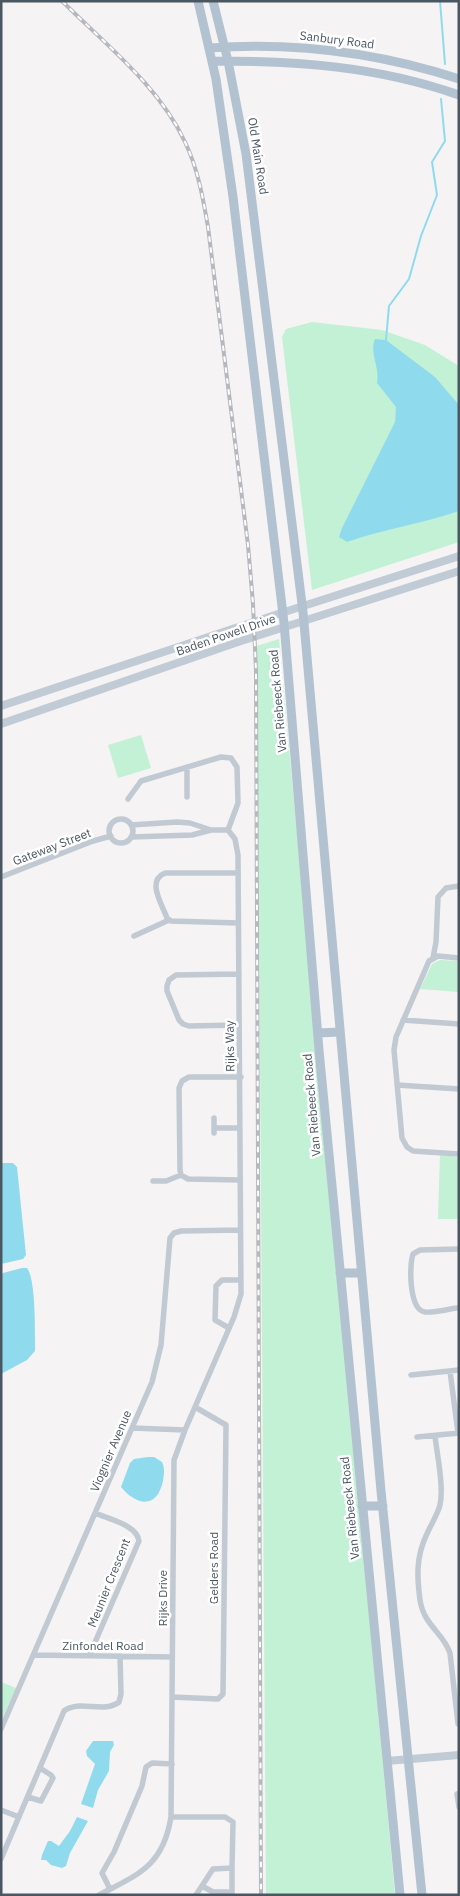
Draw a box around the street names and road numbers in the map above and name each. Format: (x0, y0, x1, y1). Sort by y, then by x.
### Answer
street label: Sanbury Road (299, 27, 375, 52)
street label: Old Main Road (245, 116, 272, 196)
street label: Baden Powell Drive (174, 610, 278, 659)
street label: Van Riebeeck Road (266, 649, 289, 753)
street label: Gateway Street (11, 825, 93, 868)
street label: Rijks Way (222, 1020, 237, 1072)
street label: Van Riebeeck Road (300, 1053, 323, 1157)
street label: Viognier Avenue (87, 1407, 135, 1494)
street label: Van Riebeeck Road (337, 1456, 362, 1560)
street label: Gelders Road (206, 1532, 221, 1604)
street label: Meunier Crescent (84, 1536, 133, 1629)
street label: Rijks Drive (155, 1569, 170, 1626)
street label: Zinfondel Road (62, 1638, 144, 1653)

